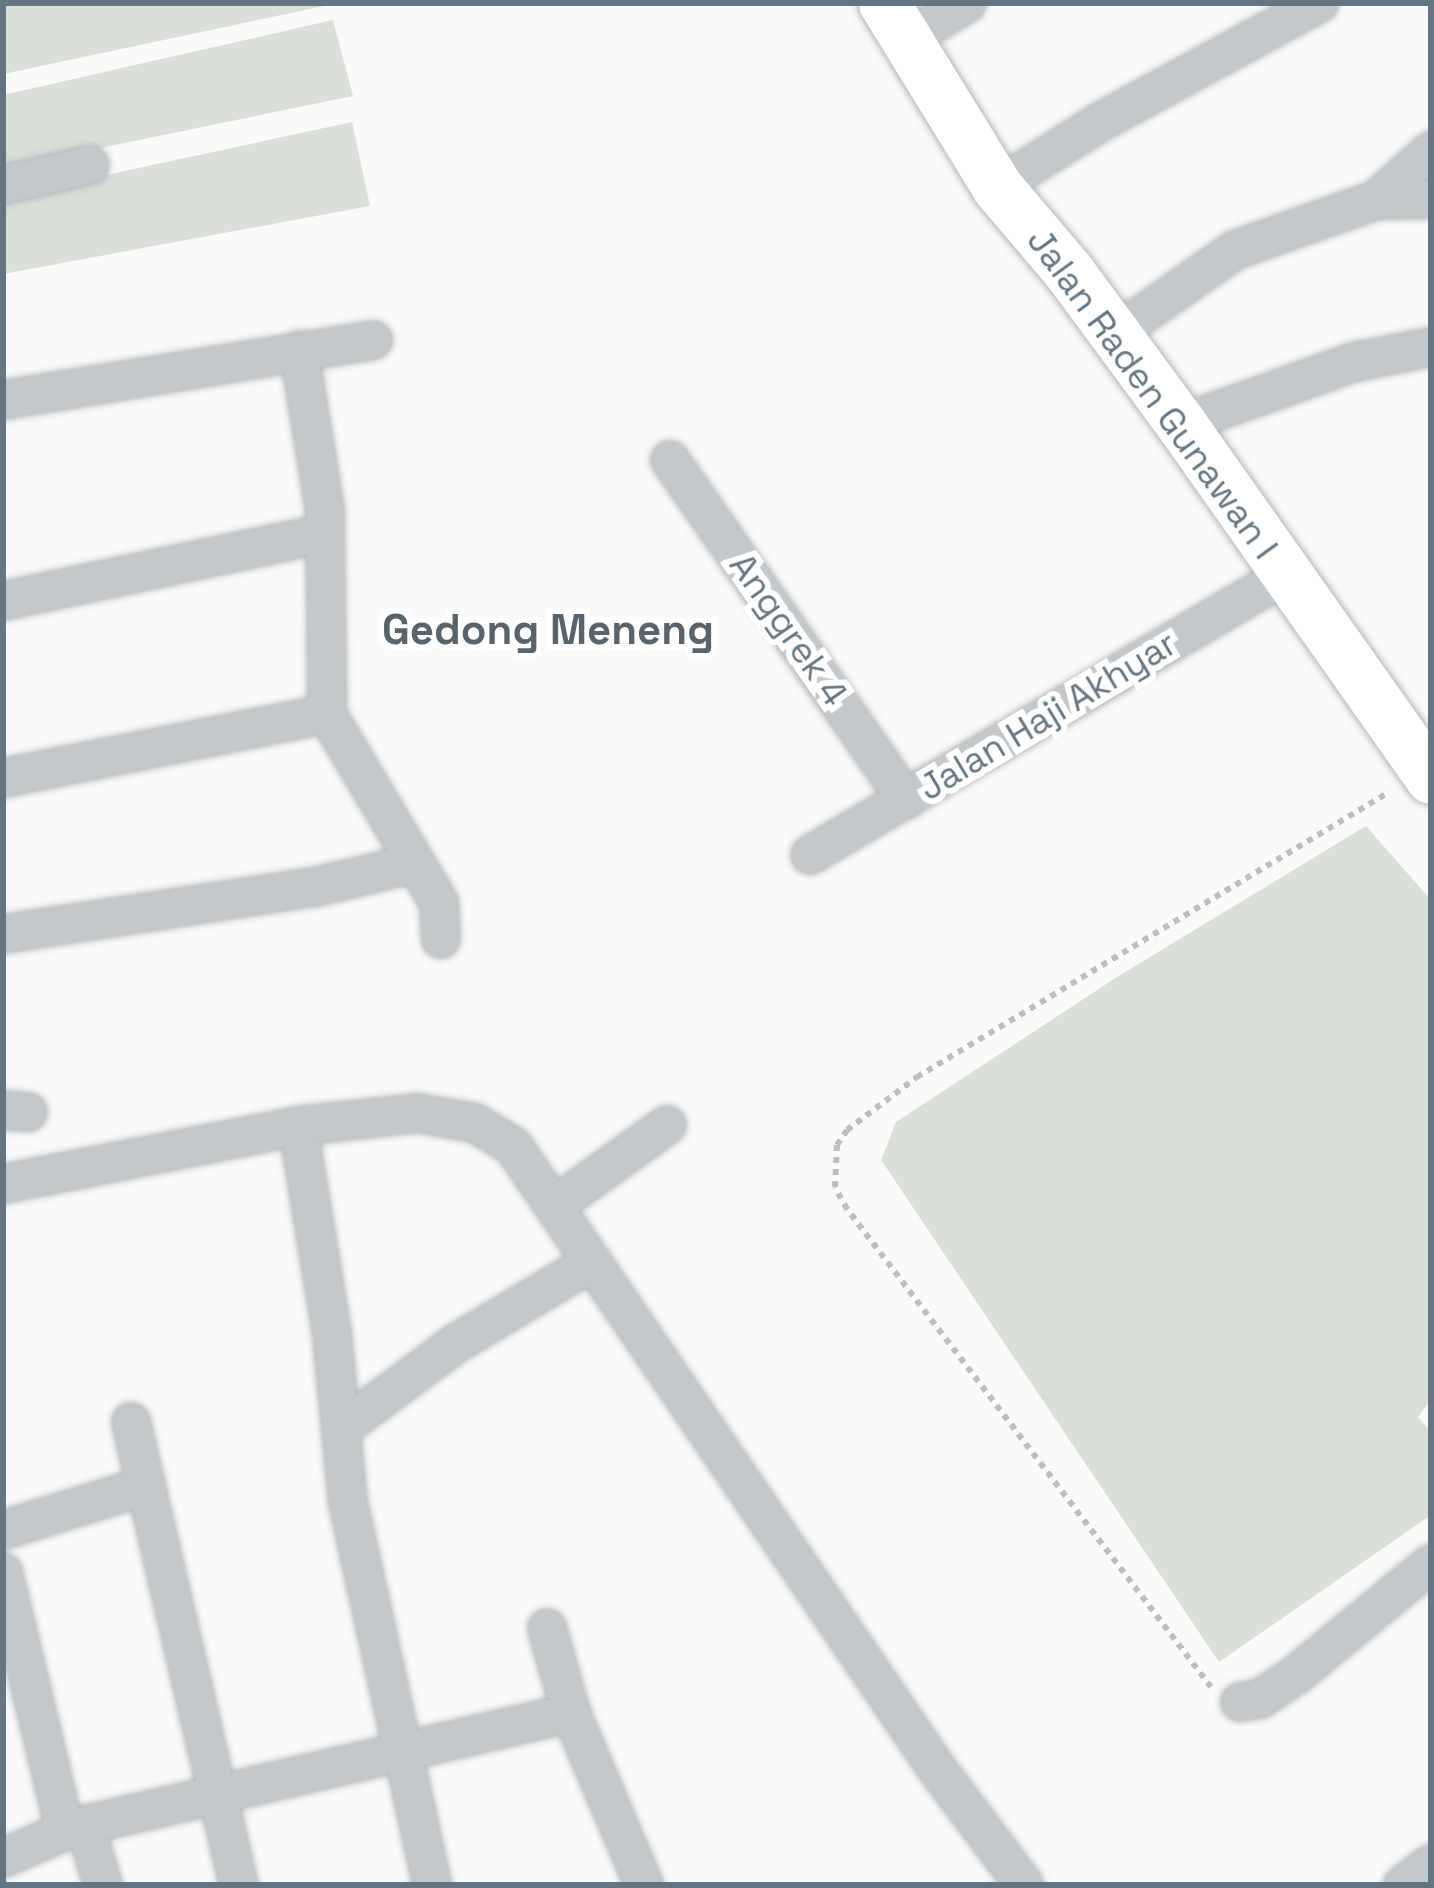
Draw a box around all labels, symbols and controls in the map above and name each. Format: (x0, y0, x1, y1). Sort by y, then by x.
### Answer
street label: Jalan Raden Gunawan I (1017, 220, 1287, 568)
street label: Anggrek 4 (720, 545, 856, 715)
district label: Gedong Meneng (382, 605, 714, 655)
street label: Jalan Haji Akhyar (911, 622, 1185, 810)

